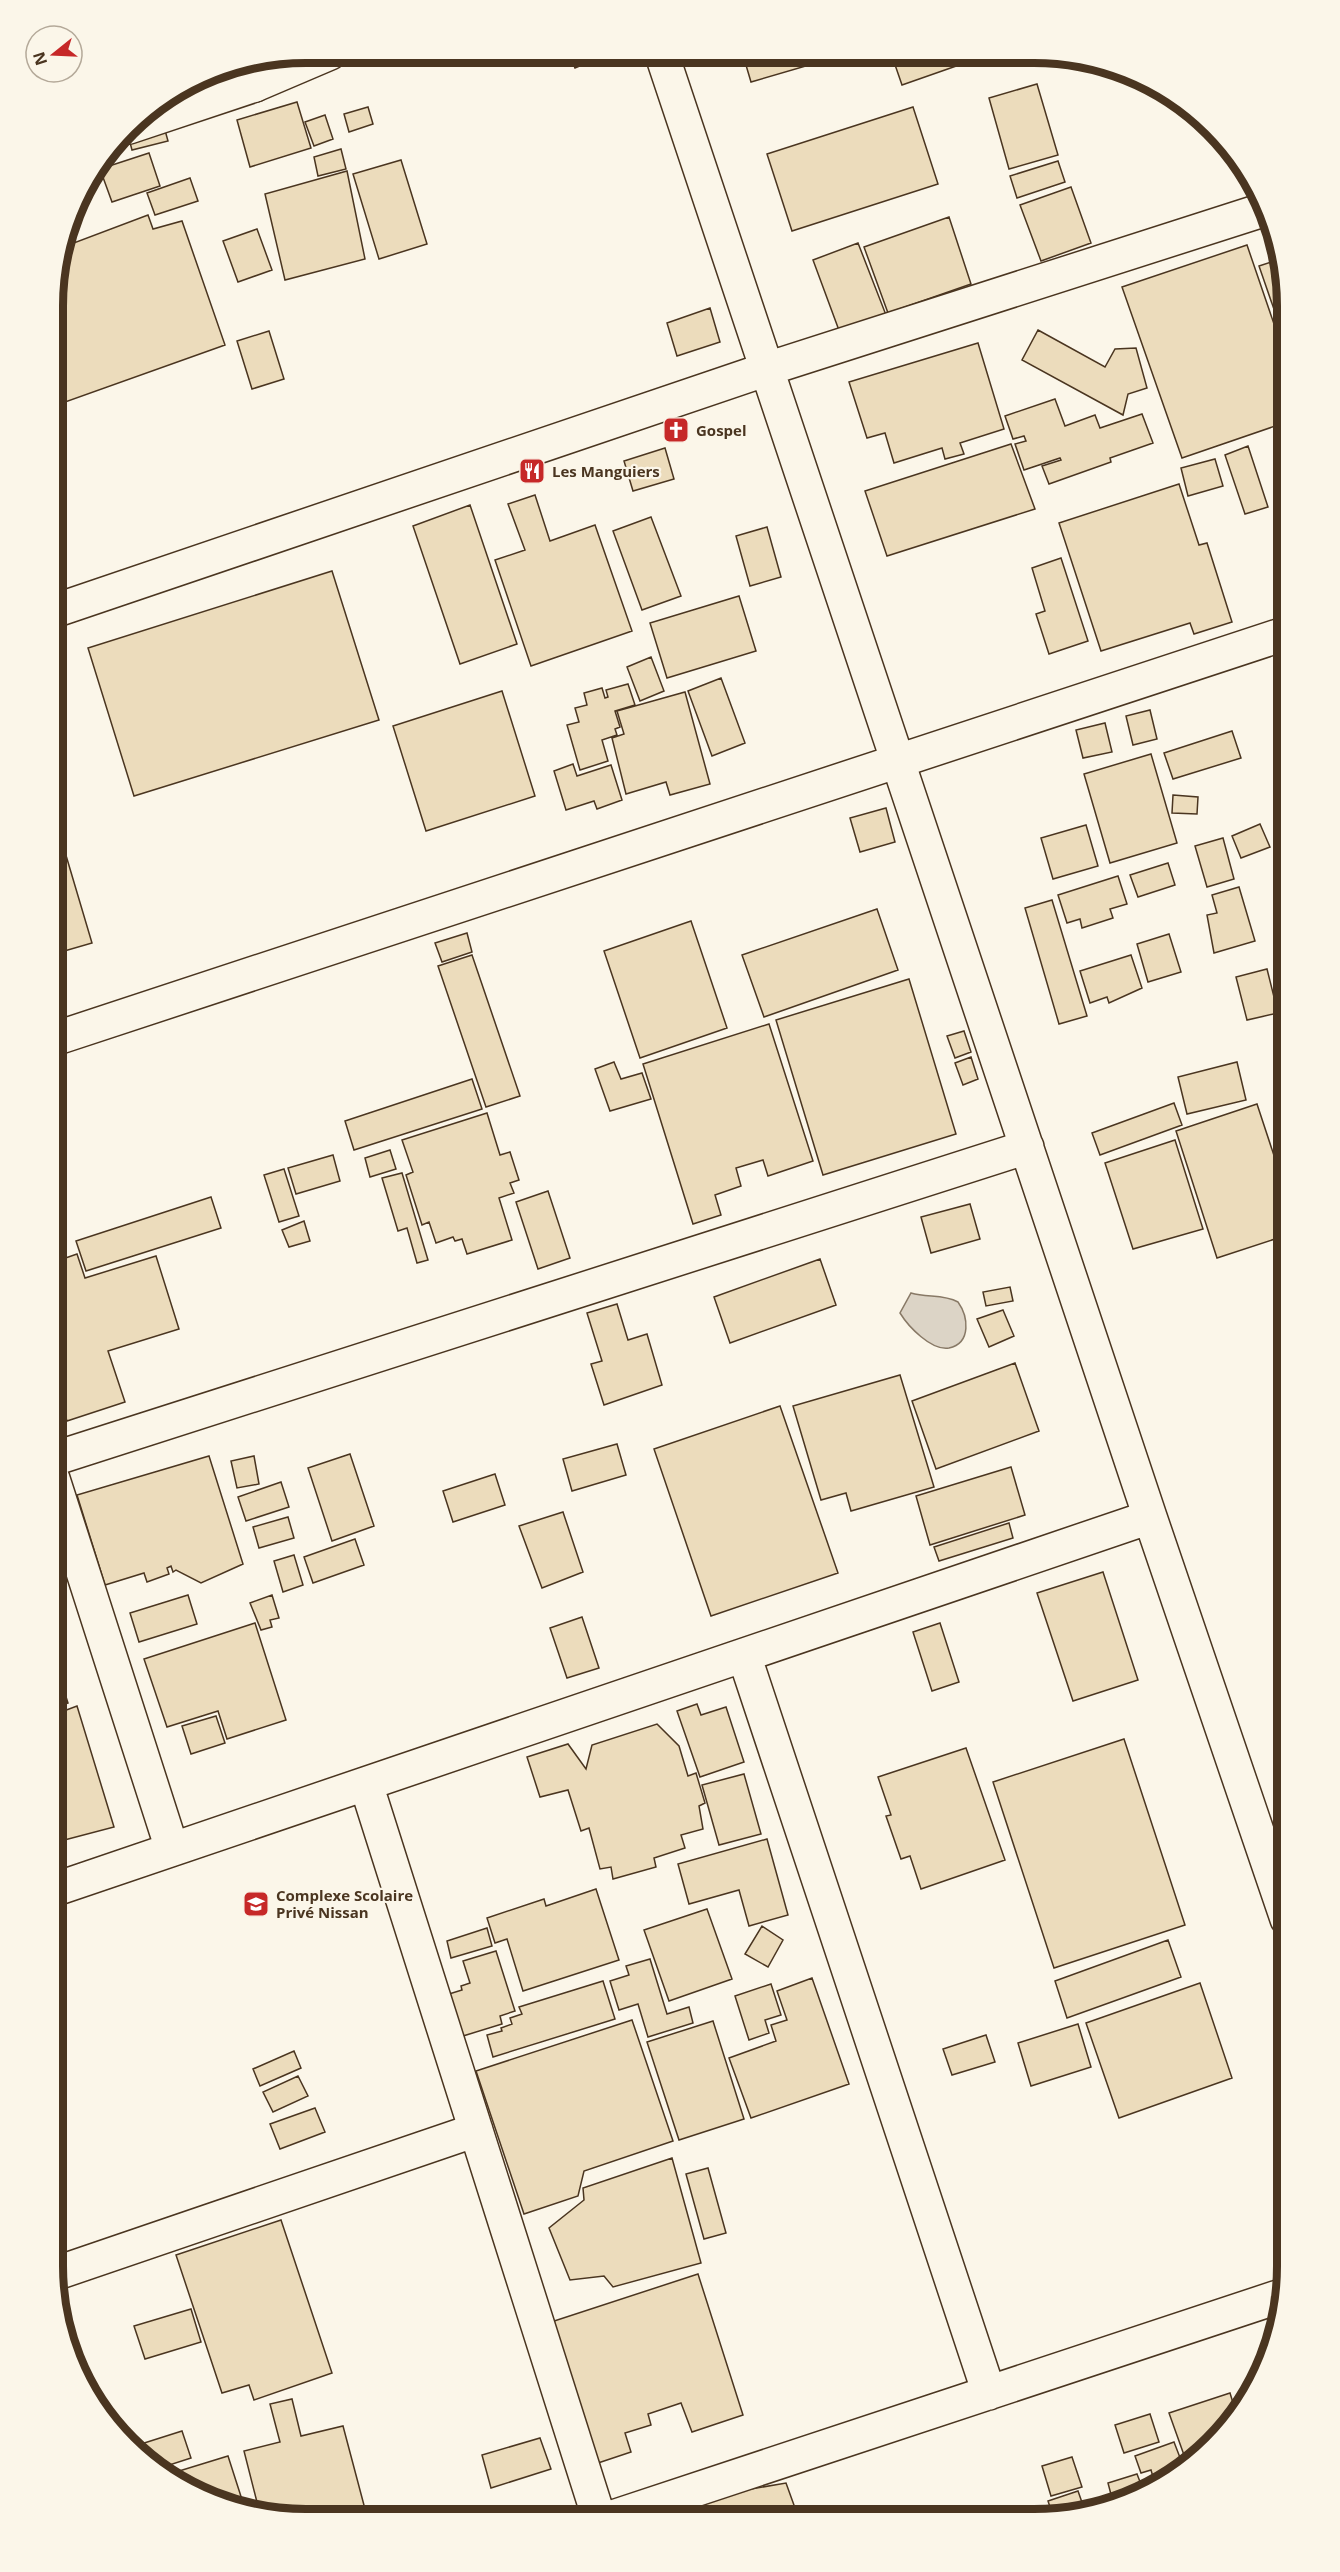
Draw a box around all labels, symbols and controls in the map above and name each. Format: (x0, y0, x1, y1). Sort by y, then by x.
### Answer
north arrow (24, 24, 84, 84)
text: N (27, 49, 52, 68)
church icon: Gospel (661, 415, 691, 445)
place label: Gospel (696, 420, 747, 440)
restaurant icon: Les Manguiers (517, 456, 547, 486)
place label: Les Manguiers (552, 461, 660, 481)
place label: Complexe Scolaire Privé Nissan (276, 1885, 413, 1922)
school or university icon: Complexe Scolaire Privé Nissan (241, 1889, 271, 1919)

